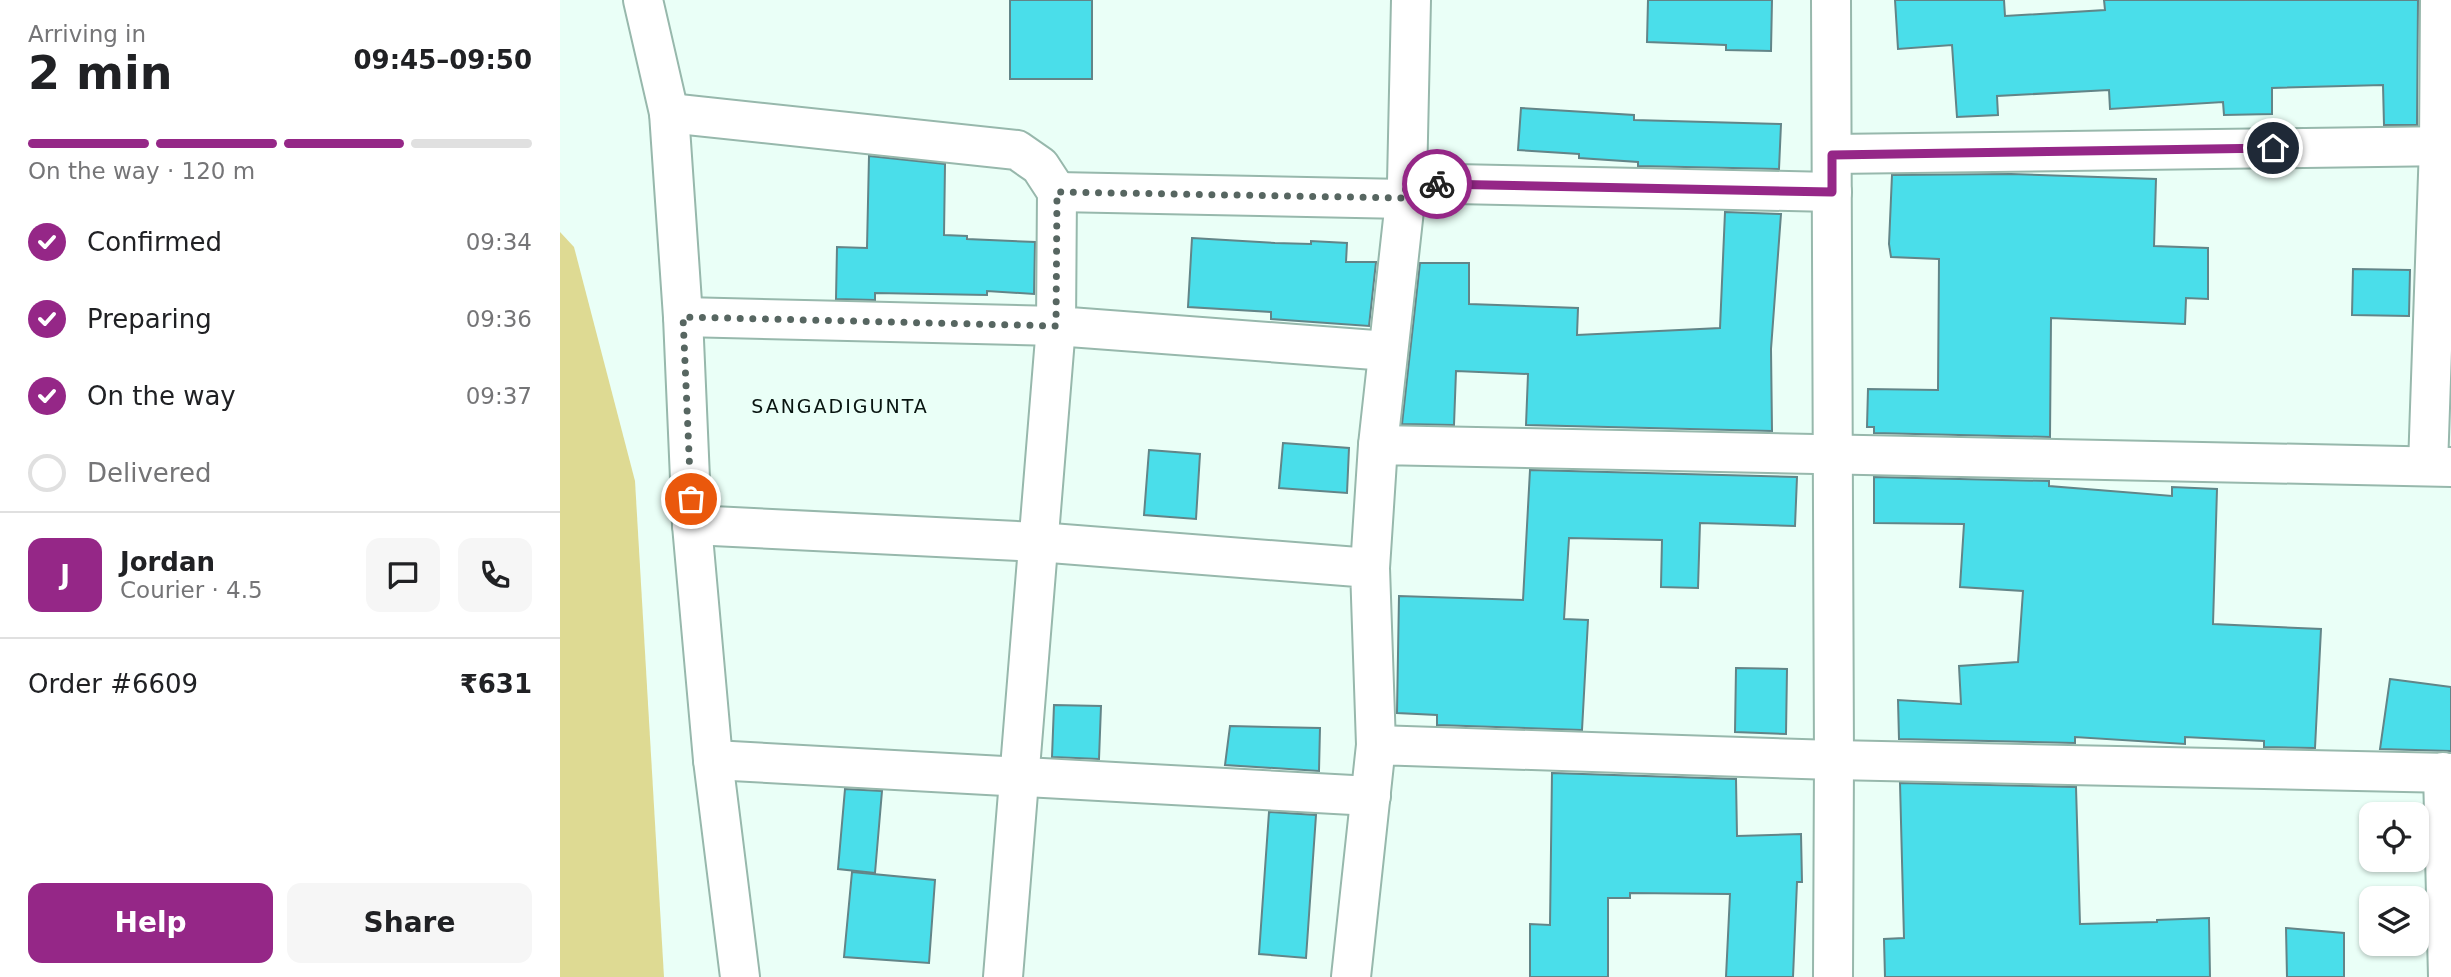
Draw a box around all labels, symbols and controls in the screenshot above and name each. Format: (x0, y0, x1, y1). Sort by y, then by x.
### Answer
text: Arriving in (28, 21, 146, 47)
text: 09:45–09:50 (353, 45, 532, 75)
text: 2 min (28, 46, 172, 100)
pin (2243, 118, 2303, 178)
icon: home (2254, 129, 2292, 167)
courier (1402, 149, 1472, 219)
text: On the way · 120 m (28, 158, 255, 184)
icon: bike (1418, 165, 1456, 203)
icon: check (28, 223, 66, 261)
text: Confirmed (87, 227, 222, 257)
text: 09:34 (466, 229, 532, 255)
icon: check (28, 300, 66, 338)
text: Preparing (87, 304, 212, 334)
text: 09:36 (466, 306, 532, 332)
icon: check (28, 377, 66, 415)
text: On the way (87, 381, 236, 411)
text: 09:37 (466, 383, 532, 409)
district label: SANGADIGUNTA (751, 395, 929, 417)
text: Delivered (87, 458, 211, 488)
pin (661, 469, 721, 529)
icon: bag (672, 480, 710, 518)
button: chat (366, 538, 440, 612)
button: phone (458, 538, 532, 612)
text: Jordan (120, 547, 215, 577)
text: J (60, 560, 70, 590)
text: Courier · 4.5 (120, 577, 263, 603)
text: Order #6609 (28, 669, 198, 699)
text: ₹631 (460, 669, 532, 699)
map controls (2359, 802, 2429, 956)
button: locate (2359, 802, 2429, 872)
button: Help (28, 883, 273, 963)
button: Share (287, 883, 532, 963)
button: layers (2359, 886, 2429, 956)

